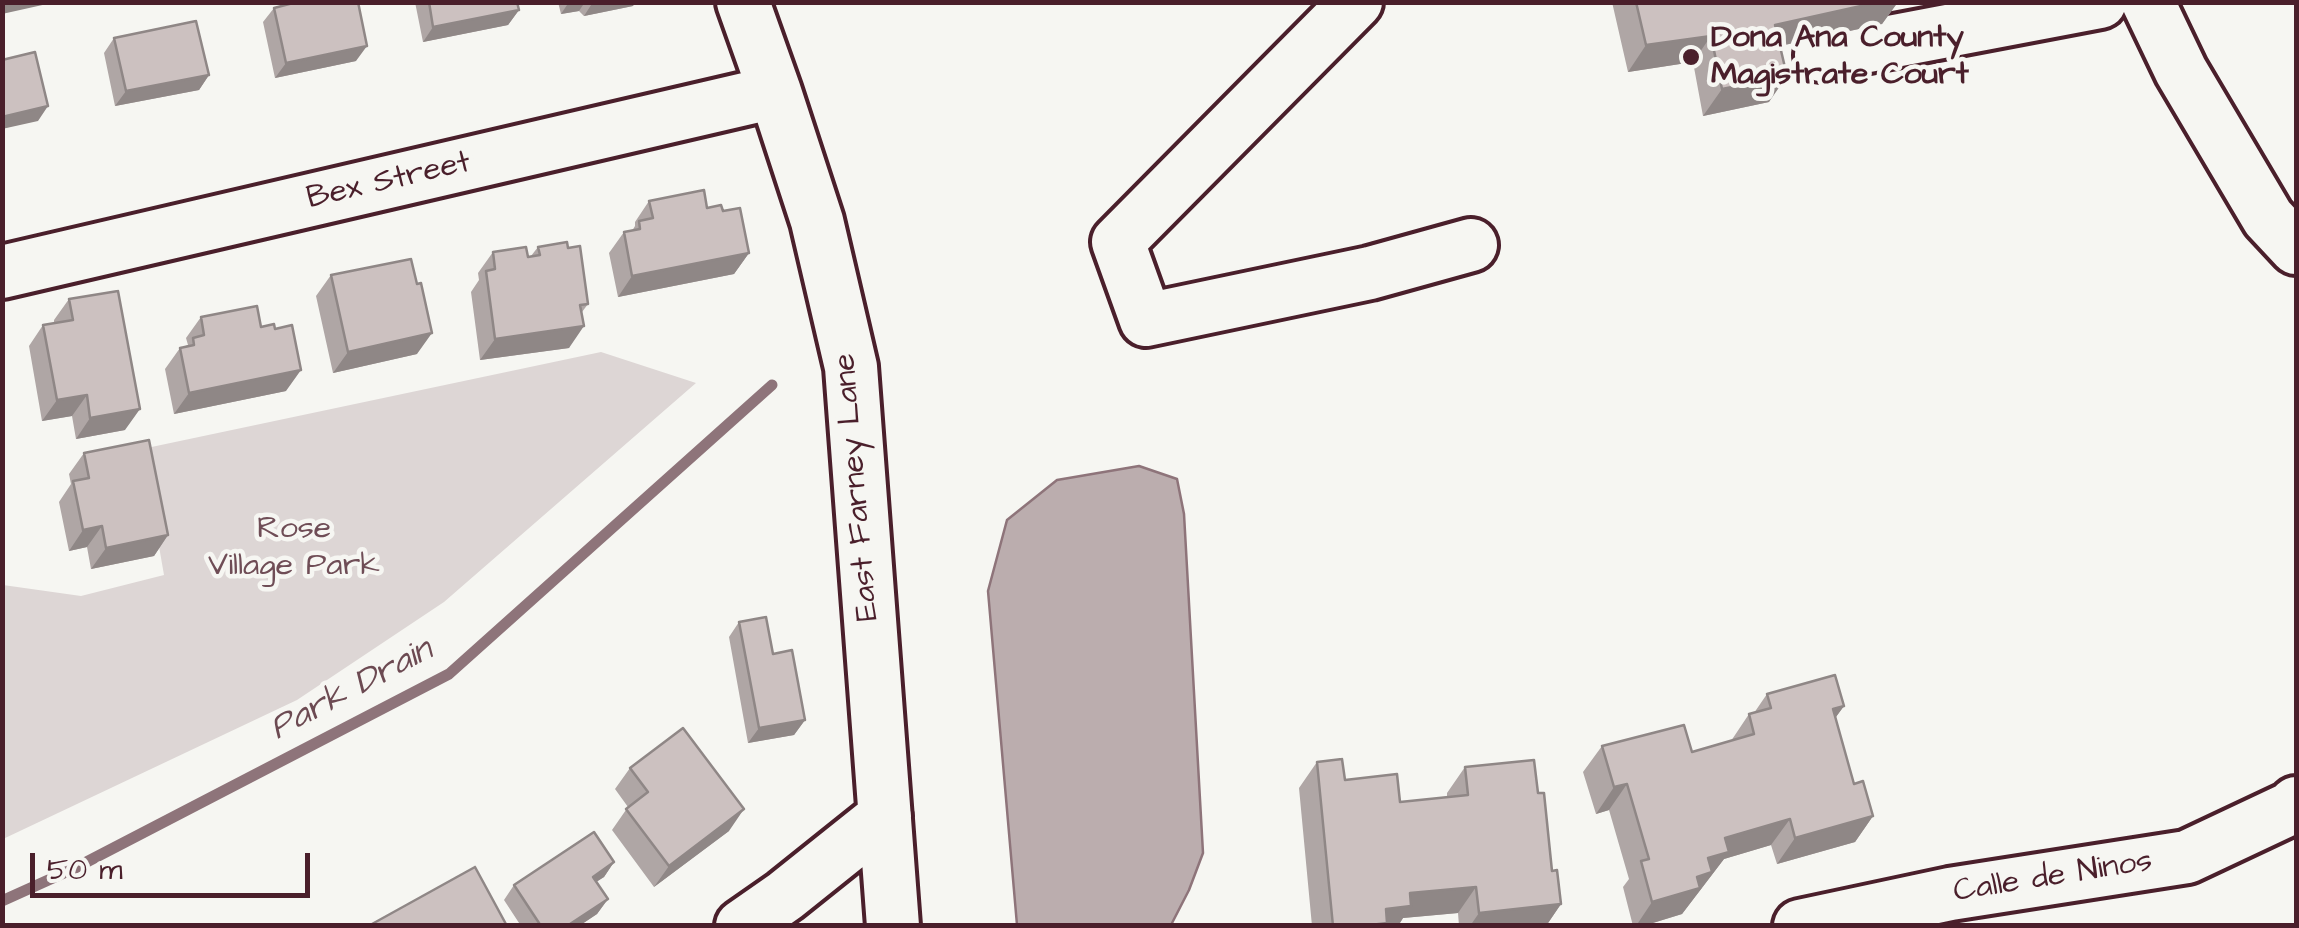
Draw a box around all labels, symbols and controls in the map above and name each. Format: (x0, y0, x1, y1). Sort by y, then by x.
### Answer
place label: Dona Ana County Magistrate Court (1711, 20, 1969, 95)
marker: Dona Ana County Magistrate Court (1680, 46, 1702, 68)
street label: Bex Street (303, 145, 475, 219)
street label: East Farney Lane (827, 352, 889, 622)
park label: Rose Village Park (208, 511, 380, 586)
water label: Park Drain (264, 631, 440, 751)
scale bar (35, 833, 315, 895)
street label: Calle de Ninos (1951, 843, 2155, 913)
text: 50 m (47, 849, 123, 891)

